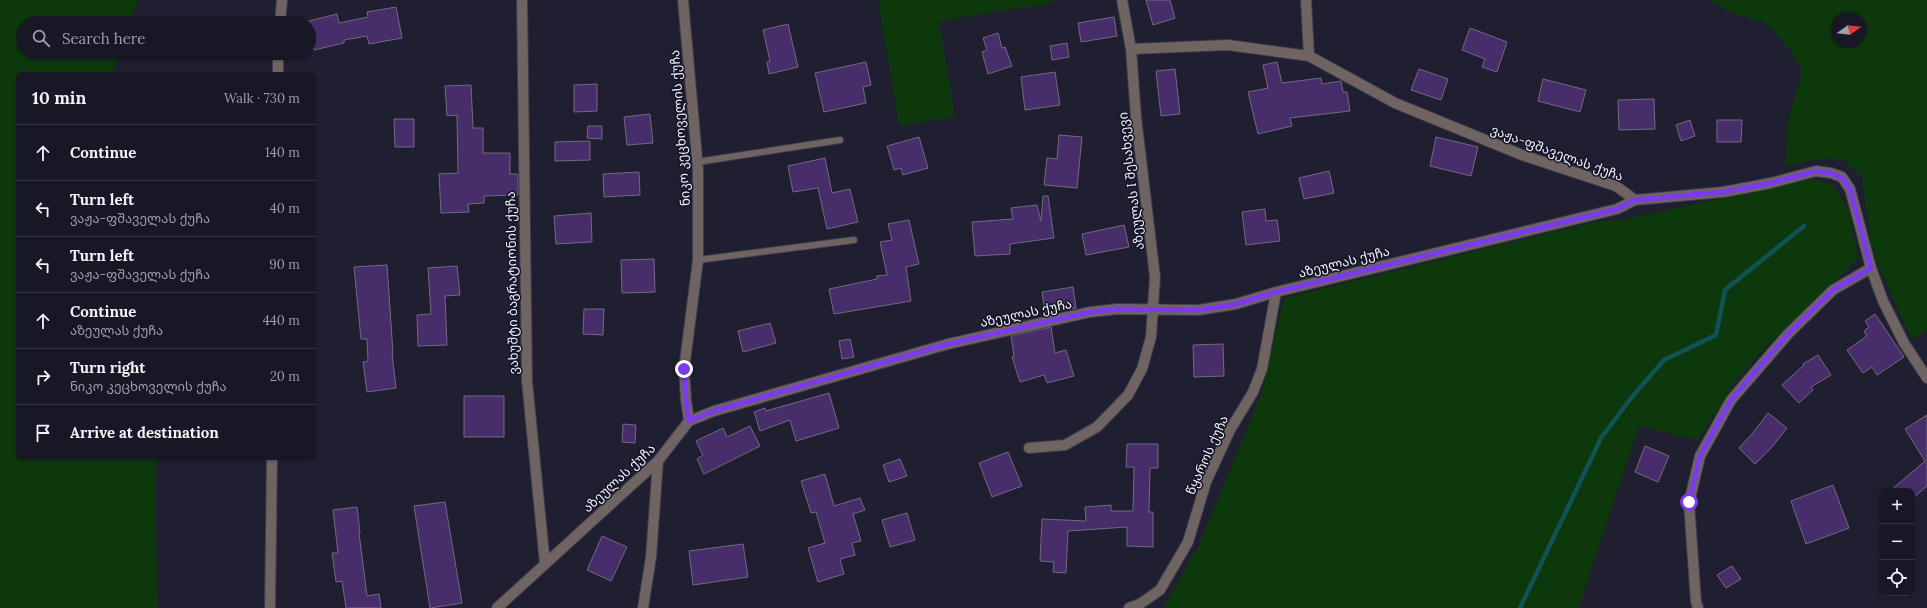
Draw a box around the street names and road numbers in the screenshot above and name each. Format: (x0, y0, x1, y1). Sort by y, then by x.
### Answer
street label: ნიკო კეცხოველის ქუჩა (666, 49, 694, 207)
street label: აზეულას I შესახვევი (1114, 111, 1148, 251)
street label: ვაჟა-ფშაველას ქუჩა (1488, 121, 1626, 185)
street label: ვახუშტი ბაგრატიონის ქუჩა (502, 191, 522, 375)
street label: აზეულას ქუჩა (1297, 242, 1391, 282)
street label: აზეულას ქუჩა (979, 295, 1073, 331)
street label: წყაროს ქუჩა (1182, 413, 1232, 497)
street label: აზეულას ქუჩა (579, 440, 659, 516)

